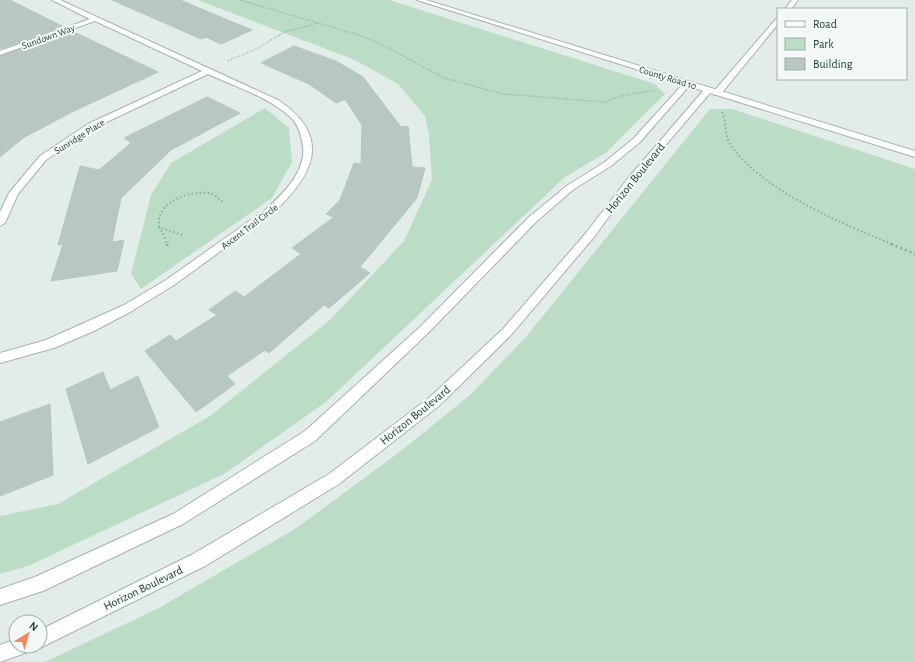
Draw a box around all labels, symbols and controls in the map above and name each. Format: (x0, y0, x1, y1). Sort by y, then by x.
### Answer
legend (777, 8, 907, 80)
text: Road (813, 18, 837, 30)
street label: Sundown Way (21, 22, 77, 51)
text: Park (813, 38, 834, 50)
text: Building (813, 58, 853, 70)
street label: County Road 10 (638, 64, 698, 91)
street label: Sunridge Place (53, 117, 107, 156)
street label: Horizon Boulevard (603, 141, 667, 215)
street label: Ascent Trail Circle (219, 202, 280, 251)
street label: Horizon Boulevard (378, 383, 452, 447)
street label: Horizon Boulevard (102, 564, 184, 612)
north arrow (8, 614, 48, 654)
text: N (27, 620, 40, 633)

